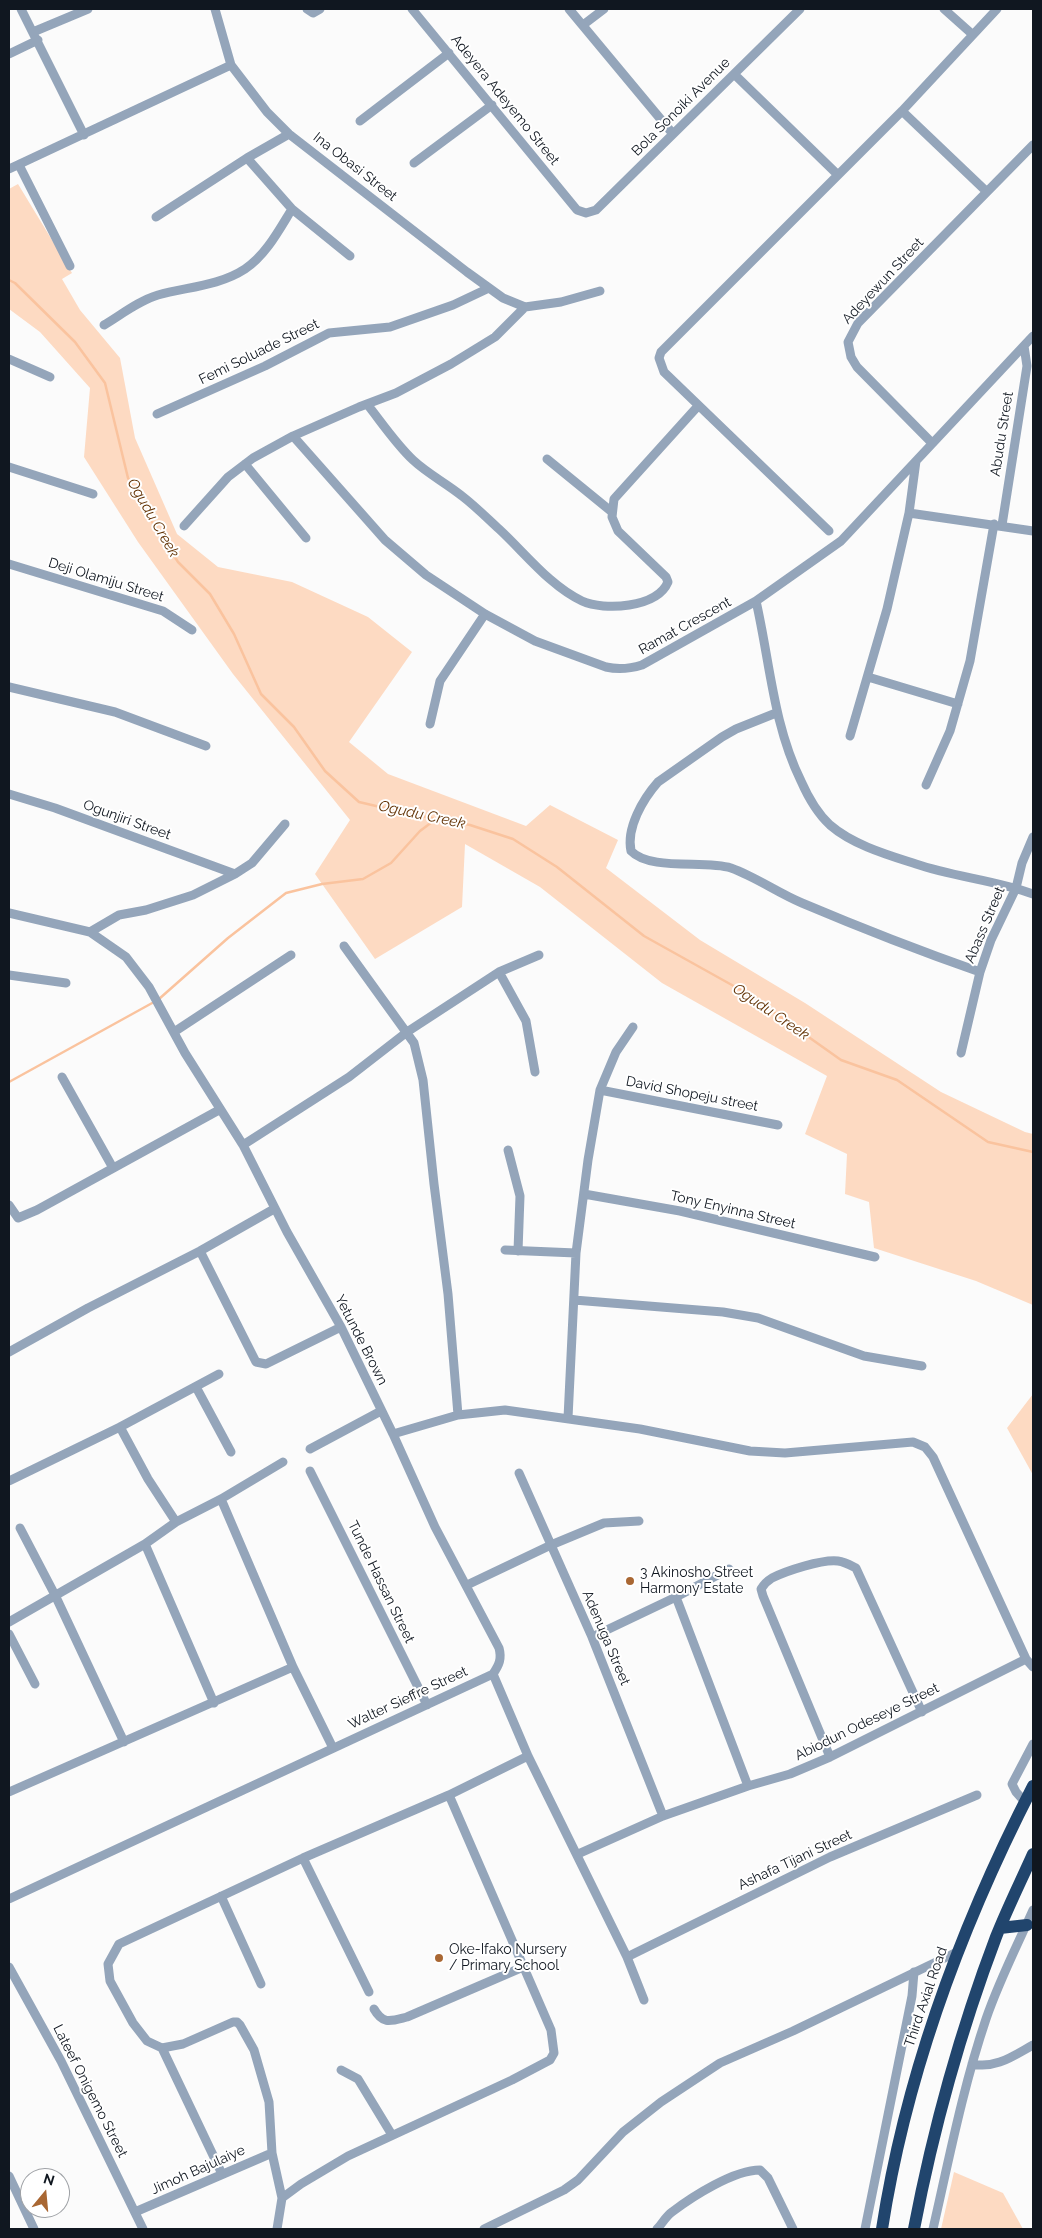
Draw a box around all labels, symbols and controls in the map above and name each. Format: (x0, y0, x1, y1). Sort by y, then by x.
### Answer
street label: Adeyera Adeyemo Street (447, 31, 563, 169)
street label: Bola Sonoiki Avenue (628, 54, 734, 160)
street label: Ina Obasi Street (310, 129, 400, 205)
street label: Adeyewun Street (839, 234, 927, 328)
street label: Femi Soluade Street (196, 316, 322, 388)
street label: Abudu Street (987, 390, 1017, 478)
water label: Ogudu Creek (123, 475, 183, 561)
street label: Deji Olamiju Street (46, 554, 166, 606)
street label: Ramat Crescent (636, 594, 734, 658)
street label: Ogunjiri Street (81, 796, 173, 844)
water label: Ogudu Creek (377, 797, 467, 833)
street label: Abass Street (961, 884, 1009, 966)
water label: Ogudu Creek (729, 980, 813, 1044)
street label: David Shopeju street (625, 1073, 759, 1115)
street label: Tony Enyinna Street (669, 1187, 797, 1233)
street label: Yetunde Brown (331, 1292, 391, 1388)
street label: Tunde Hassan Street (344, 1518, 418, 1646)
place label: 3 Akinosho Street Harmony Estate (640, 1565, 753, 1598)
marker: 3 Akinosho Street Harmony Estate (624, 1575, 636, 1587)
street label: Adenuga Street (578, 1588, 634, 1688)
street label: Walter Sieffre Street (346, 1663, 470, 1733)
street label: Abiodun Odeseye Street (792, 1680, 942, 1764)
street label: Ashafa Tijani Street (735, 1826, 855, 1894)
place label: Oke-Ifako Nursery / Primary School (449, 1942, 567, 1974)
street label: Third Axial Road (901, 1945, 951, 2049)
marker: Oke-Ifako Nursery / Primary School (433, 1952, 445, 1964)
street label: Lateef Onigemo Street (49, 2022, 131, 2160)
street label: Jimoh Bajulaiye (148, 2142, 248, 2198)
north arrow (20, 2168, 70, 2218)
text: N (42, 2170, 57, 2189)

